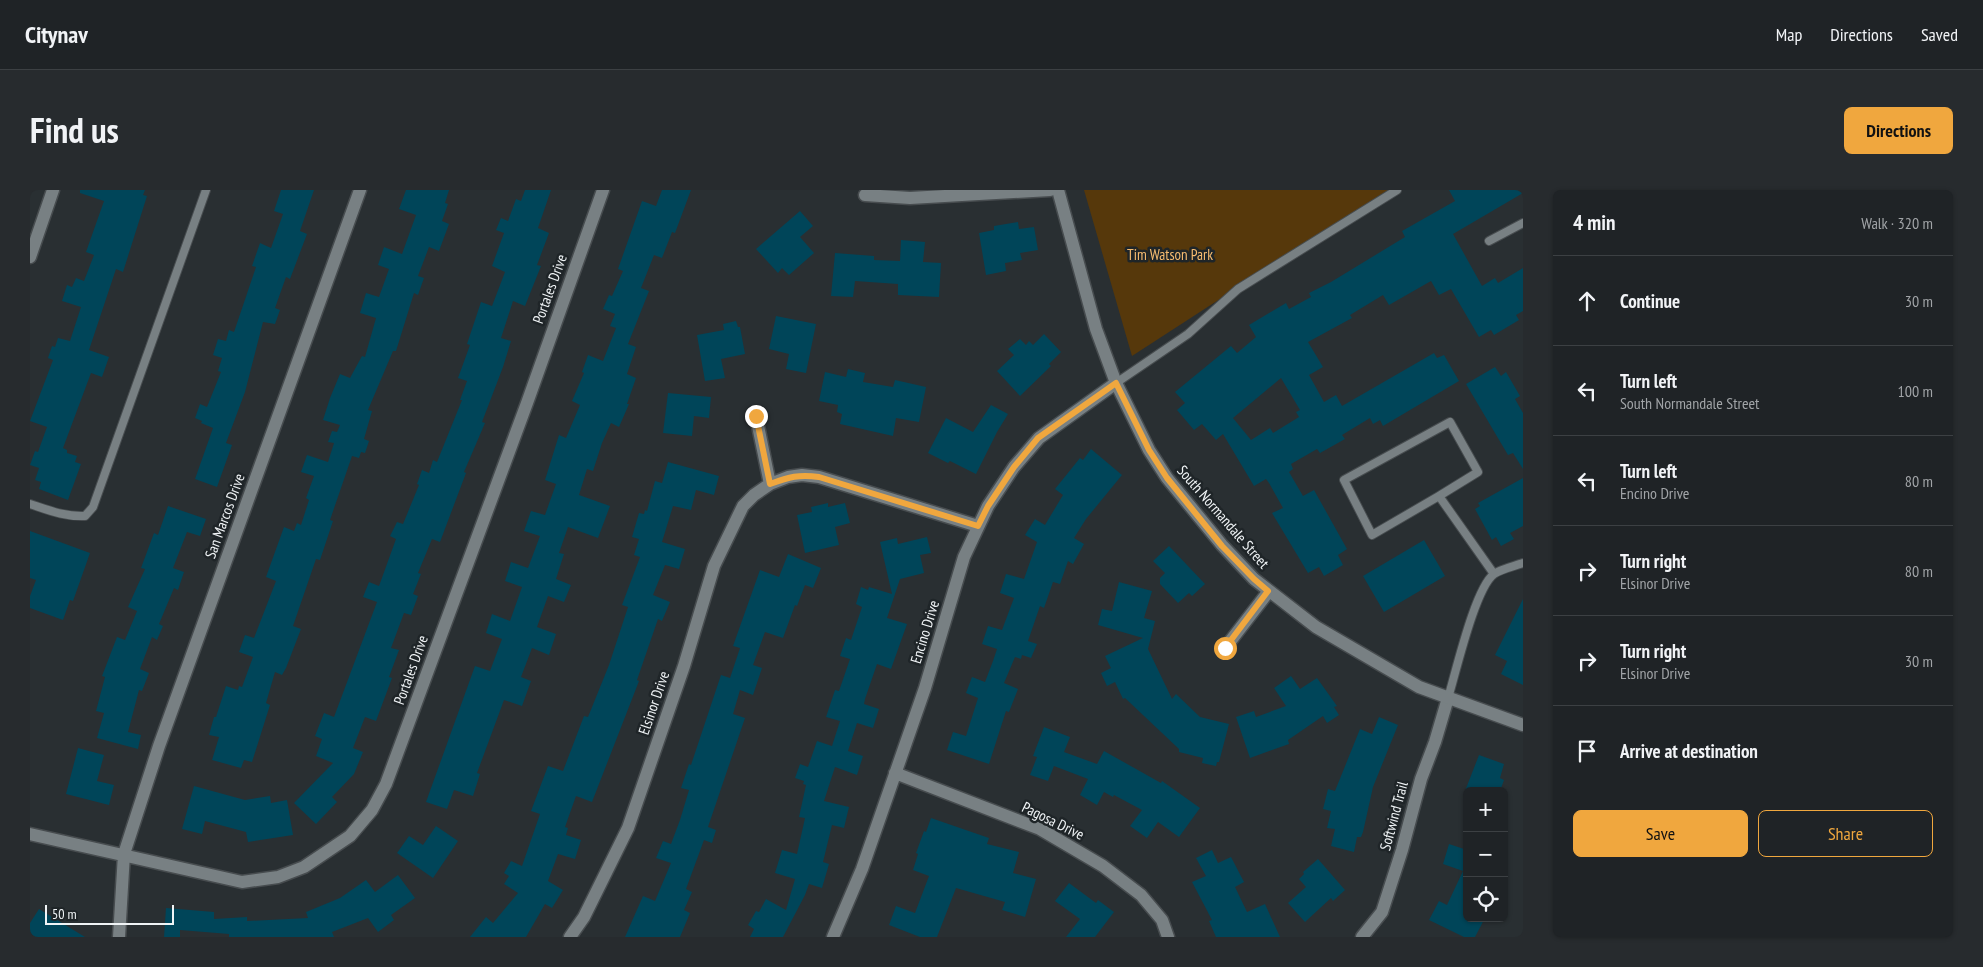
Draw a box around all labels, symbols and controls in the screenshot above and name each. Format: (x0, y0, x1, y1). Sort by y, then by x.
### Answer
text: Citynav (25, 19, 88, 50)
text: Map (1776, 23, 1802, 46)
text: Directions (1830, 23, 1893, 46)
text: Saved (1921, 23, 1958, 46)
text: Find us (30, 107, 119, 153)
button: Directions (1844, 107, 1953, 154)
text: 4 min (1573, 209, 1615, 236)
text: Walk · 320 m (1861, 213, 1933, 233)
park label: Tim Watson Park (1127, 245, 1213, 264)
street label: Portales Drive (528, 251, 571, 326)
icon: ahead (1573, 287, 1601, 315)
text: Continue (1620, 289, 1680, 313)
text: 30 m (1905, 291, 1933, 311)
text: Turn left (1620, 369, 1677, 393)
icon: left (1573, 377, 1601, 405)
text: 100 m (1898, 381, 1933, 401)
text: South Normandale Street (1620, 393, 1759, 413)
route end (745, 405, 768, 428)
text: Turn left (1620, 459, 1677, 483)
street label: South Normandale Street (1173, 461, 1273, 572)
icon: left (1573, 467, 1601, 495)
street label: San Marcos Drive (200, 471, 249, 561)
text: 80 m (1905, 471, 1933, 491)
text: Encino Drive (1620, 483, 1689, 503)
text: Turn right (1620, 549, 1686, 573)
icon: right (1573, 557, 1601, 585)
text: 80 m (1905, 561, 1933, 581)
text: Elsinor Drive (1620, 573, 1690, 593)
street label: Encino Drive (906, 598, 943, 666)
street label: Portales Drive (389, 632, 432, 707)
route start (1214, 637, 1237, 660)
text: Turn right (1620, 639, 1686, 663)
icon: right (1573, 647, 1601, 675)
text: 30 m (1905, 651, 1933, 671)
text: Elsinor Drive (1620, 663, 1690, 683)
street label: Elsinor Drive (634, 669, 673, 737)
icon: arrive (1573, 737, 1601, 765)
text: Arrive at destination (1620, 739, 1758, 763)
street label: Softwind Trail (1375, 779, 1412, 853)
map controls (1463, 787, 1508, 922)
button: + (1463, 787, 1508, 832)
street label: Pagosa Drive (1019, 797, 1087, 844)
button: Save (1573, 810, 1748, 857)
button: Share (1758, 810, 1933, 857)
button: − (1463, 832, 1508, 877)
button: locate (1463, 877, 1508, 922)
scale bar (45, 902, 174, 925)
text: 50 m (52, 905, 77, 923)

